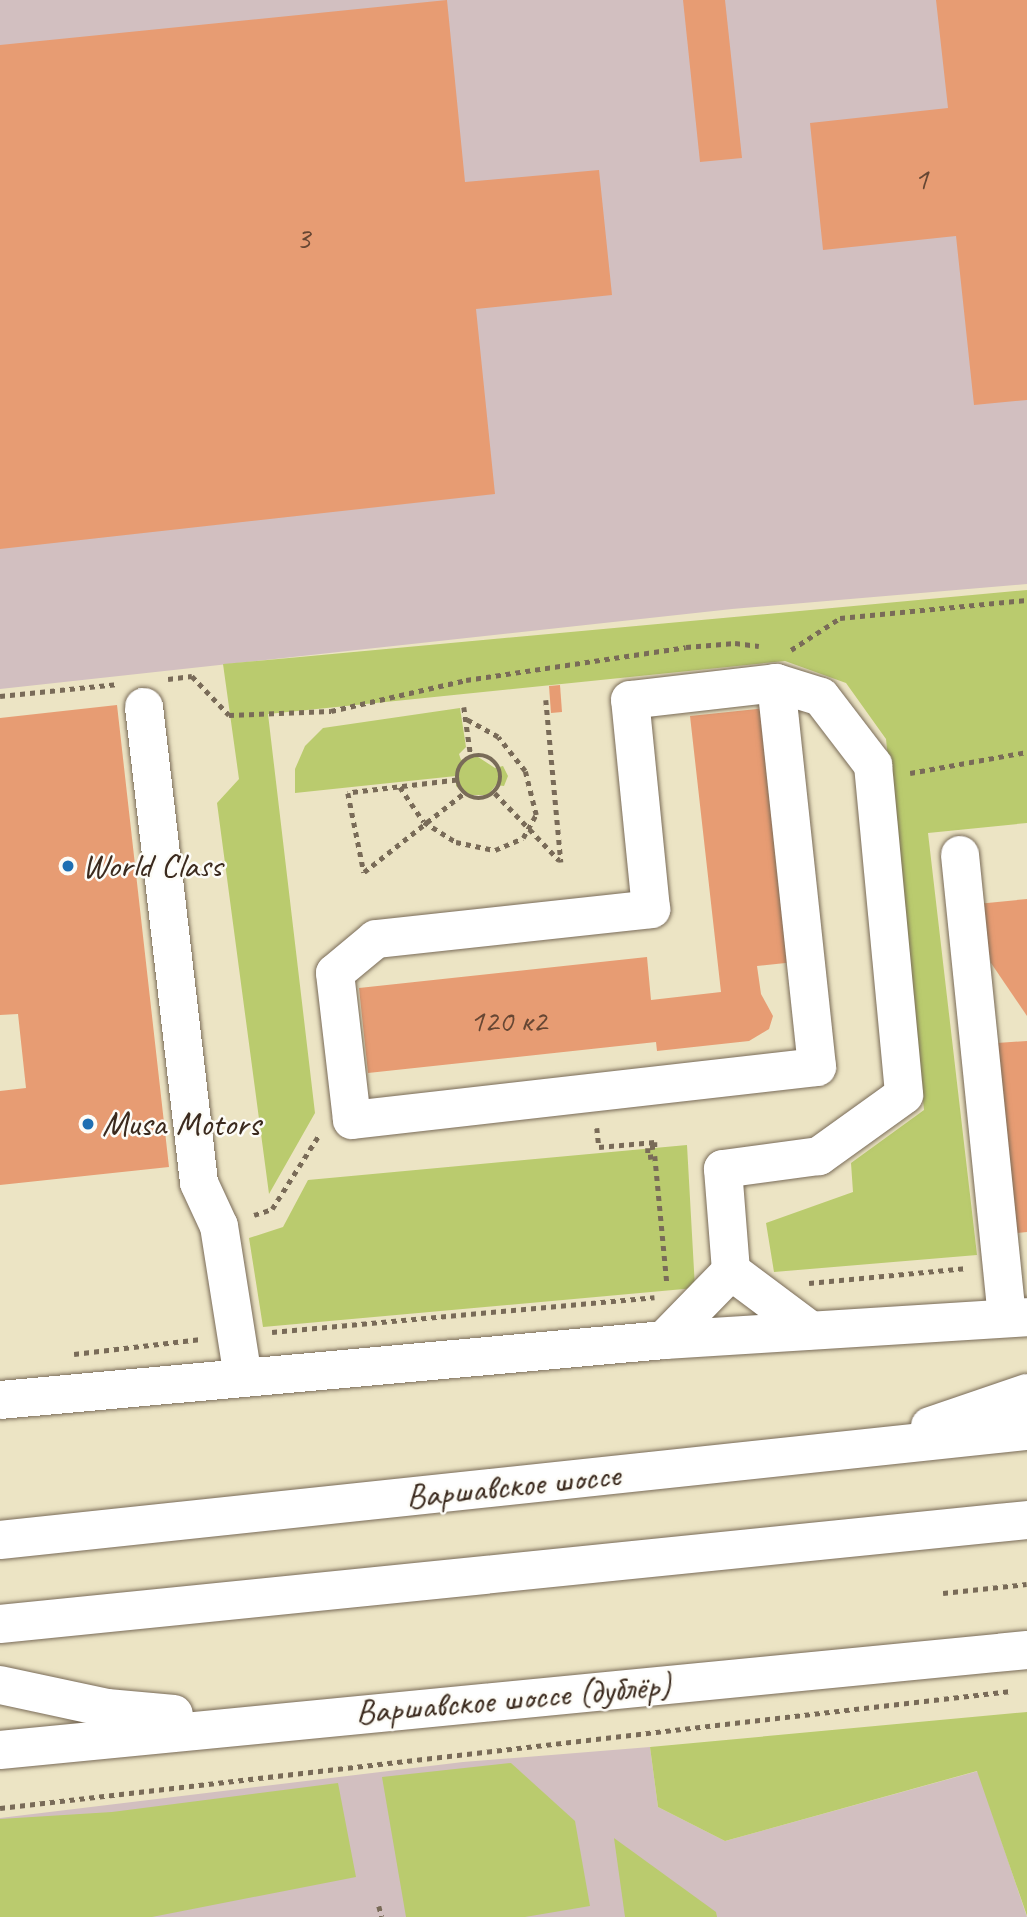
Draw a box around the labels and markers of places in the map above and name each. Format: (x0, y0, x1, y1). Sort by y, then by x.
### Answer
place label: World Class (82, 845, 222, 887)
marker: World Class (60, 858, 76, 874)
place label: Musa Motors (102, 1103, 260, 1145)
marker: Musa Motors (80, 1116, 96, 1132)

